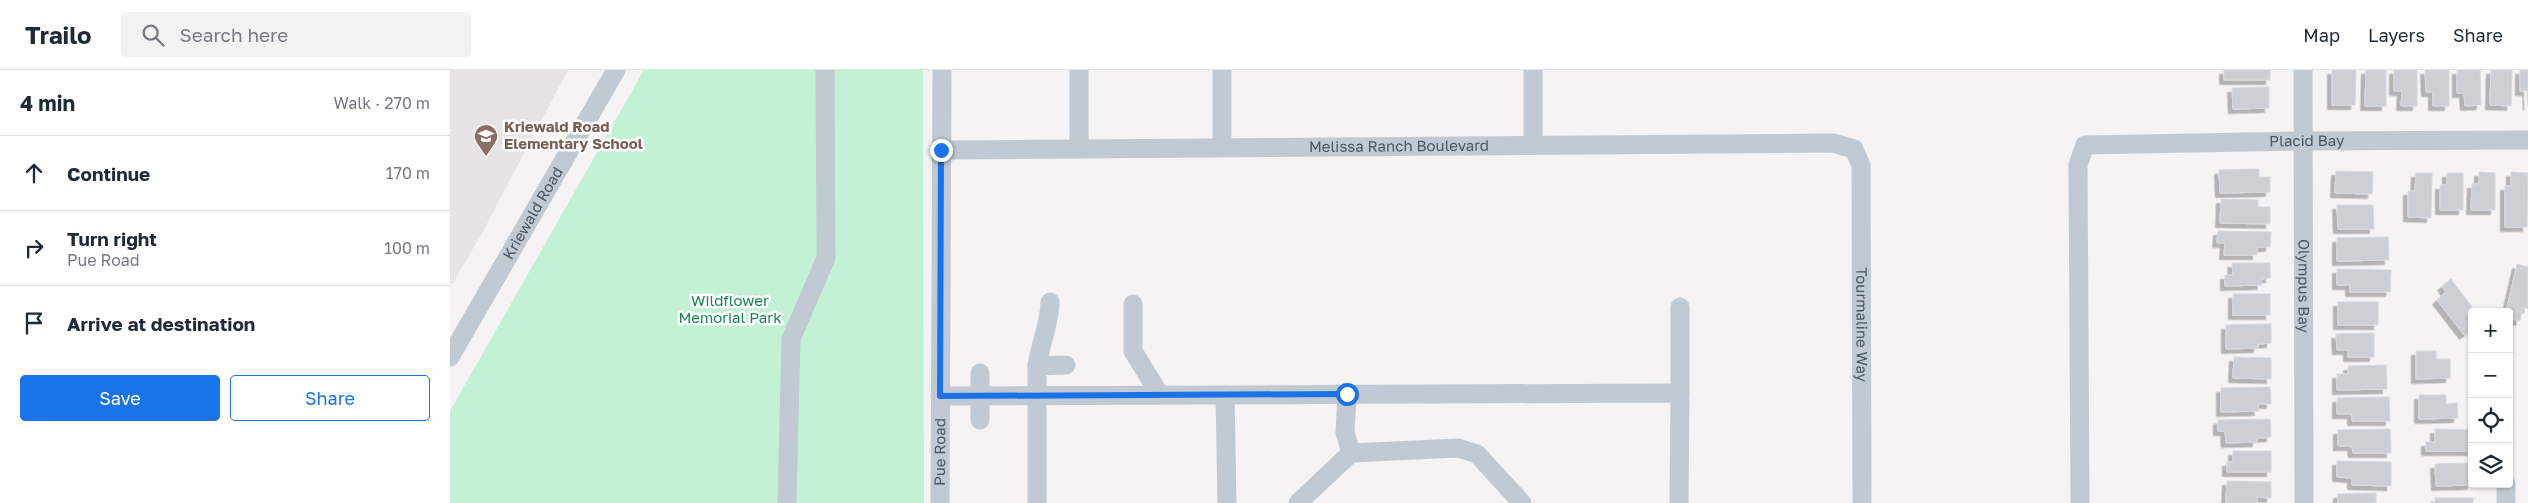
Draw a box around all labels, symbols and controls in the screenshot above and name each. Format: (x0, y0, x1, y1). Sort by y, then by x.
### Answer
search box (121, 12, 471, 57)
text: Trailo (25, 20, 91, 49)
icon: search (139, 21, 167, 49)
text: Search here (179, 23, 288, 46)
text: Map (2303, 24, 2340, 46)
text: Layers (2368, 24, 2425, 46)
text: Share (2453, 24, 2503, 46)
text: 4 min (20, 90, 75, 116)
text: Walk · 270 m (333, 93, 430, 113)
place label: Kriewald Road Elementary School (504, 117, 643, 152)
school or university icon: Kriewald Road Elementary School (473, 123, 499, 157)
street label: Placid Bay (2269, 131, 2345, 150)
street label: Melissa Ranch Boulevard (1309, 136, 1489, 155)
route end (930, 139, 953, 162)
icon: ahead (20, 159, 48, 187)
text: Continue (67, 162, 150, 185)
text: 170 m (386, 163, 430, 183)
street label: Kriewald Road (499, 163, 566, 262)
text: Turn right (67, 227, 157, 250)
icon: right (20, 234, 48, 262)
text: 100 m (384, 238, 430, 258)
street label: Olympus Bay (2295, 239, 2314, 334)
text: Pue Road (67, 250, 140, 270)
street label: Tourmaline Way (1853, 267, 1872, 383)
park label: Wildflower Memorial Park (678, 291, 782, 326)
map controls (2468, 308, 2513, 488)
button: + (2468, 308, 2513, 353)
icon: arrive (20, 309, 48, 337)
text: Arrive at destination (67, 312, 255, 335)
button: − (2468, 353, 2513, 398)
button: Save (20, 375, 220, 421)
button: Share (230, 375, 430, 421)
route start (1336, 383, 1359, 406)
button: locate (2468, 398, 2513, 443)
street label: Pue Road (930, 418, 948, 486)
button: layers (2468, 443, 2513, 488)

